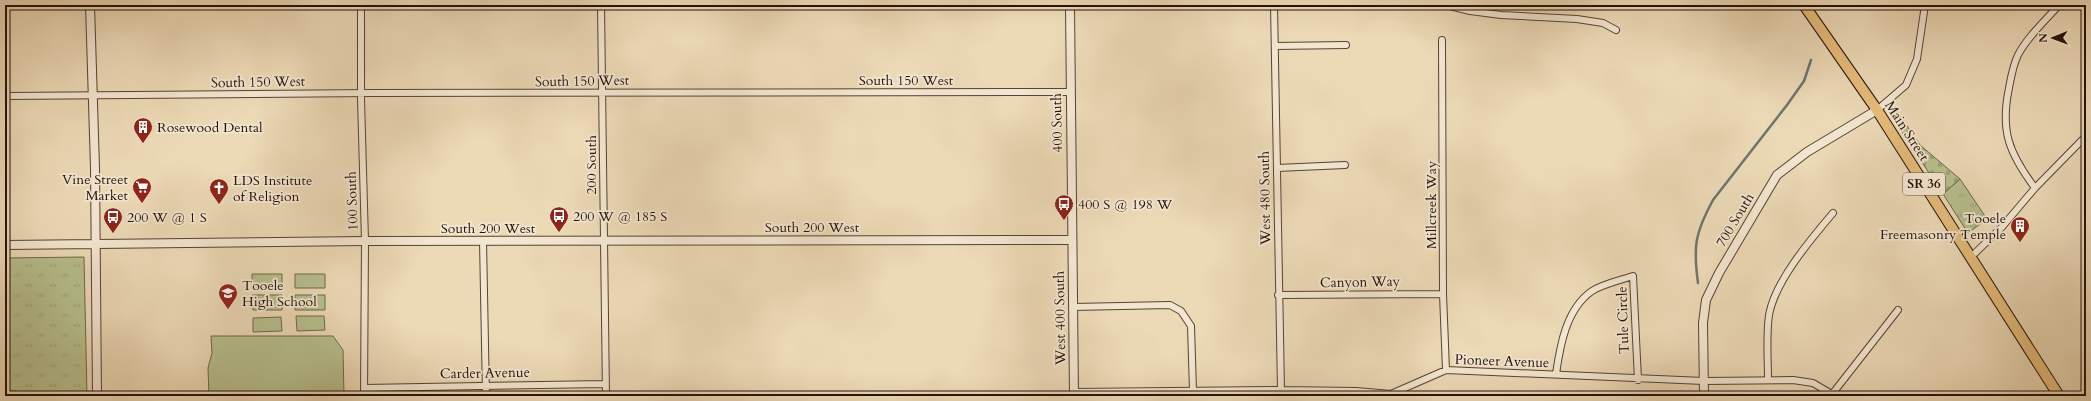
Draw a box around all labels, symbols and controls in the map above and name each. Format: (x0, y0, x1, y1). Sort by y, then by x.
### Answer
north arrow (2033, 18, 2073, 58)
text: N (2036, 33, 2051, 43)
street label: South 150 West (535, 71, 630, 91)
street label: South 150 West (859, 71, 954, 90)
street label: South 150 West (211, 72, 306, 92)
street label: 400 South (1047, 93, 1067, 153)
street label: Main Street (1880, 97, 1934, 165)
building icon: Rosewood Dental (132, 116, 154, 144)
place label: Rosewood Dental (157, 118, 263, 137)
street label: 200 South (582, 135, 601, 195)
street label: West 480 South (1255, 150, 1275, 246)
street label: Millcreek Way (1422, 160, 1441, 249)
place label: Vine Street Market (62, 170, 129, 205)
place label: LDS Institute of Religion (233, 171, 312, 206)
street label: 100 South (341, 171, 363, 231)
road number: SR 36 (1903, 173, 1945, 195)
supermarket icon: Vine Street Market (131, 176, 153, 204)
church icon: LDS Institute of Religion (208, 177, 230, 205)
street label: 700 South (1711, 189, 1759, 250)
bus stop icon: 400 S @ 198 W (1053, 193, 1075, 221)
place label: 400 S @ 198 W (1078, 195, 1173, 214)
bus stop icon: 200 W @ 185 S (548, 205, 570, 233)
bus stop icon: 200 W @ 1 S (102, 206, 124, 234)
place label: 200 W @ 185 S (573, 207, 667, 226)
place label: 200 W @ 1 S (127, 208, 207, 227)
place label: Tooele Freemasonry Temple (1880, 209, 2006, 244)
building icon: Tooele Freemasonry Temple (2009, 215, 2031, 243)
street label: South 200 West (765, 218, 860, 237)
street label: South 200 West (441, 219, 536, 238)
street label: West 400 South (1050, 270, 1070, 366)
street label: Canyon Way (1320, 272, 1401, 292)
place label: Tooele High School (242, 276, 317, 311)
school or university icon: Tooele High School (217, 282, 239, 310)
street label: Tule Circle (1612, 286, 1634, 354)
street label: Pioneer Avenue (1454, 350, 1550, 372)
street label: Carder Avenue (440, 363, 530, 383)

